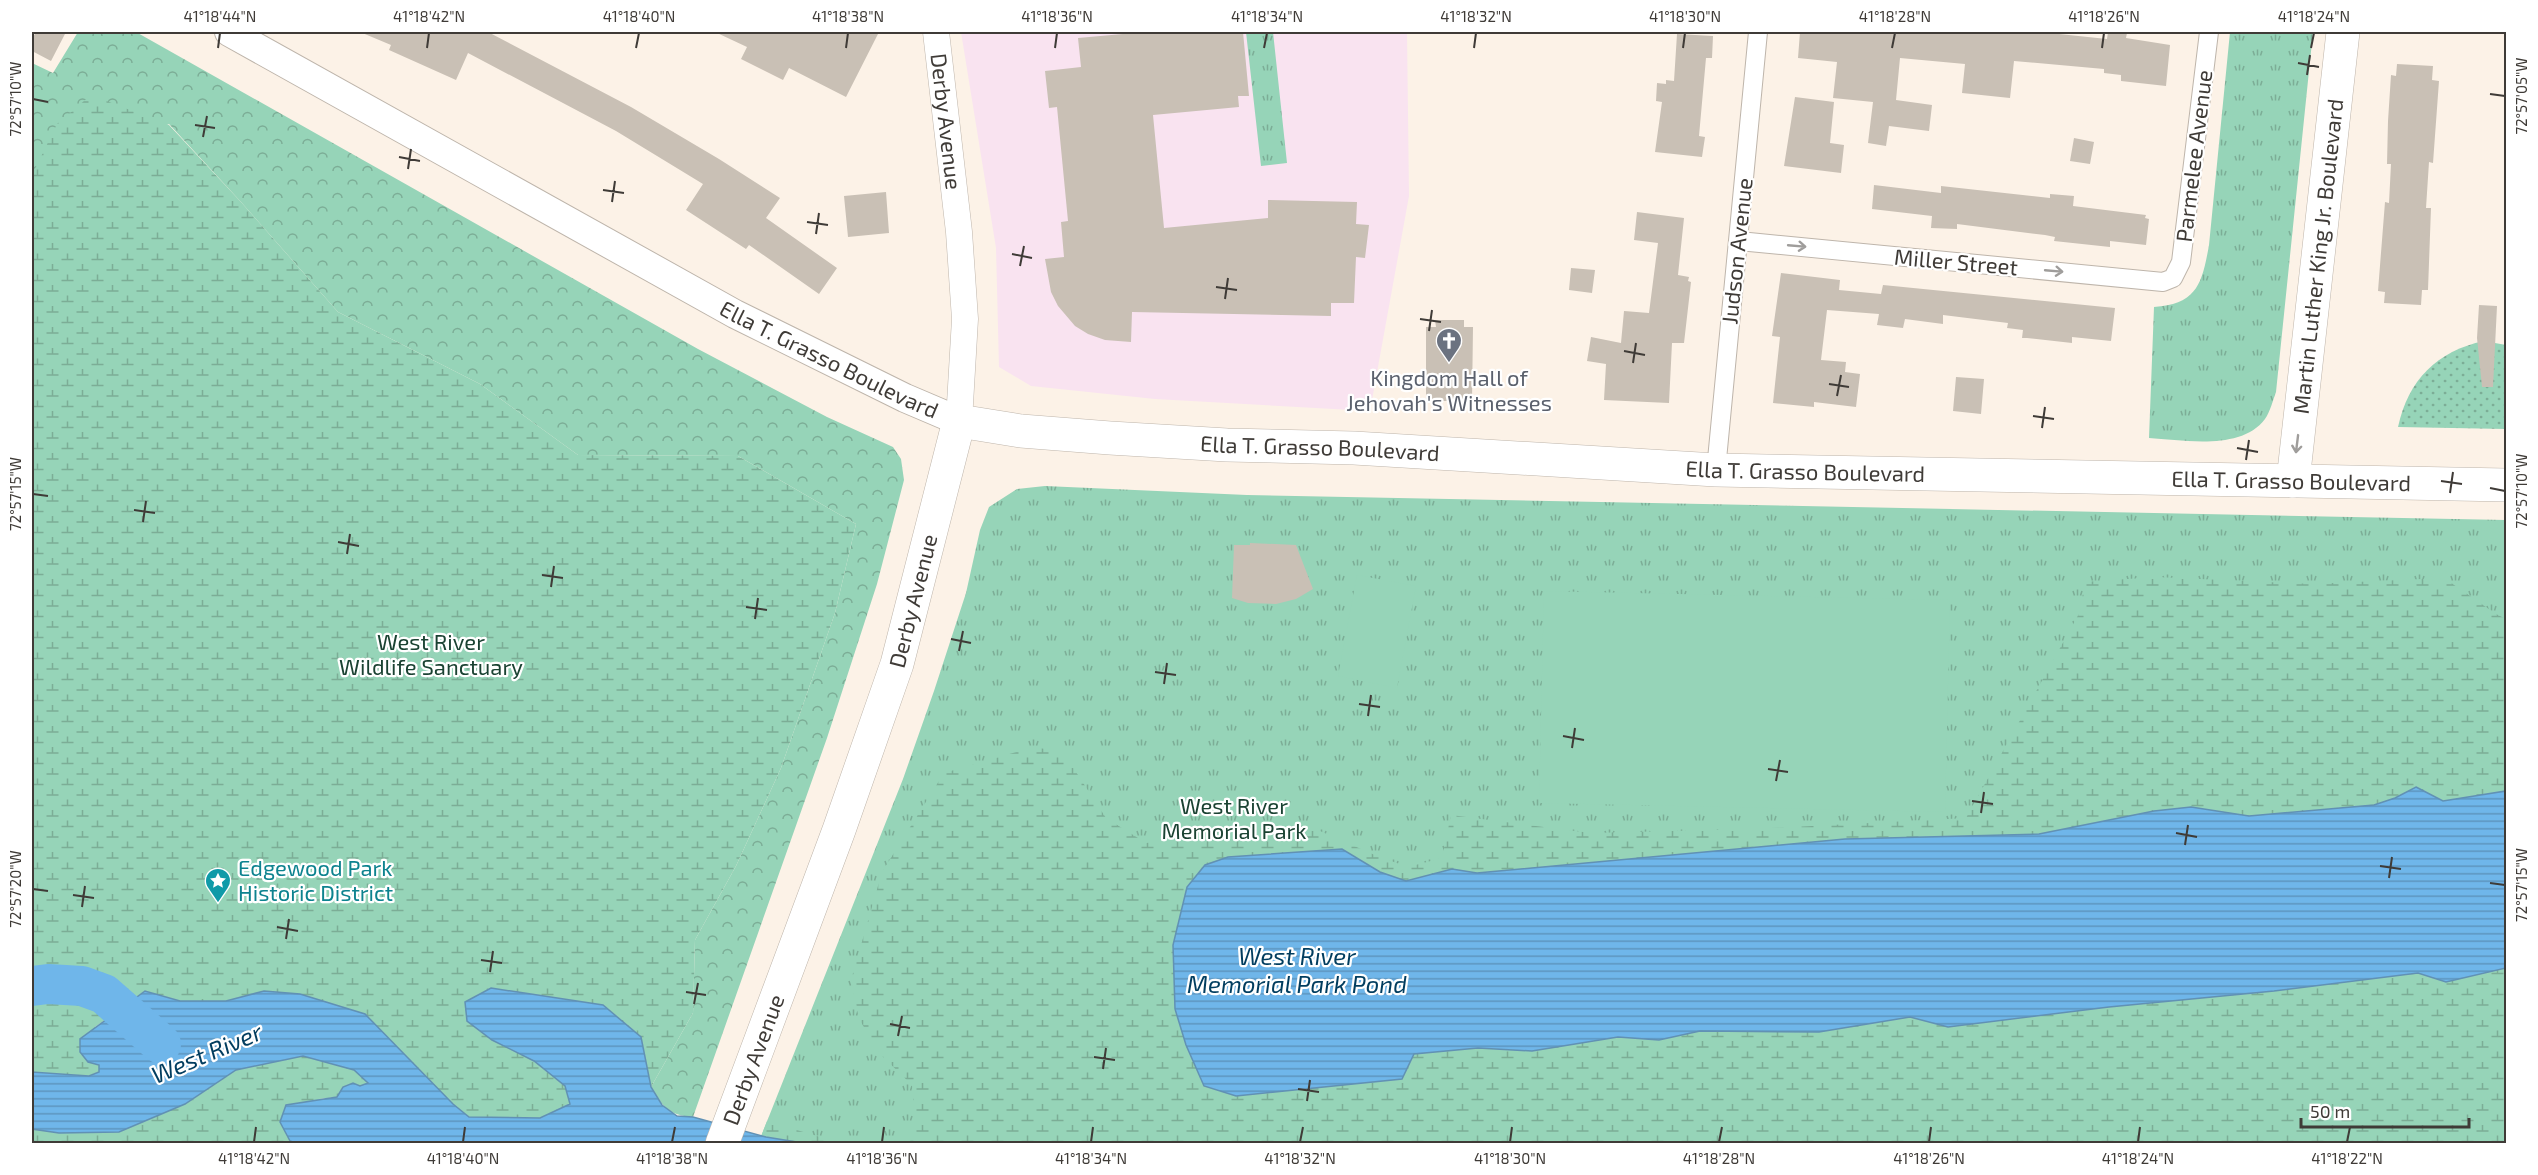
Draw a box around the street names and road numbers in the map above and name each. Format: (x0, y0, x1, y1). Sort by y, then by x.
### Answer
street label: Derby Avenue (927, 52, 968, 191)
street label: Parmelee Avenue (2170, 68, 2216, 243)
street label: Martin Luther King Jr. Boulevard (2287, 97, 2347, 415)
street label: Judson Avenue (1715, 176, 1757, 325)
street label: Miller Street (1893, 243, 2019, 279)
street label: Ella T. Grasso Boulevard (716, 294, 943, 423)
street label: Ella T. Grasso Boulevard (1199, 429, 1441, 465)
street label: Ella T. Grasso Boulevard (1685, 454, 1925, 486)
street label: Ella T. Grasso Boulevard (2171, 465, 2411, 495)
street label: Derby Avenue (883, 531, 942, 670)
street label: Derby Avenue (716, 991, 789, 1128)

